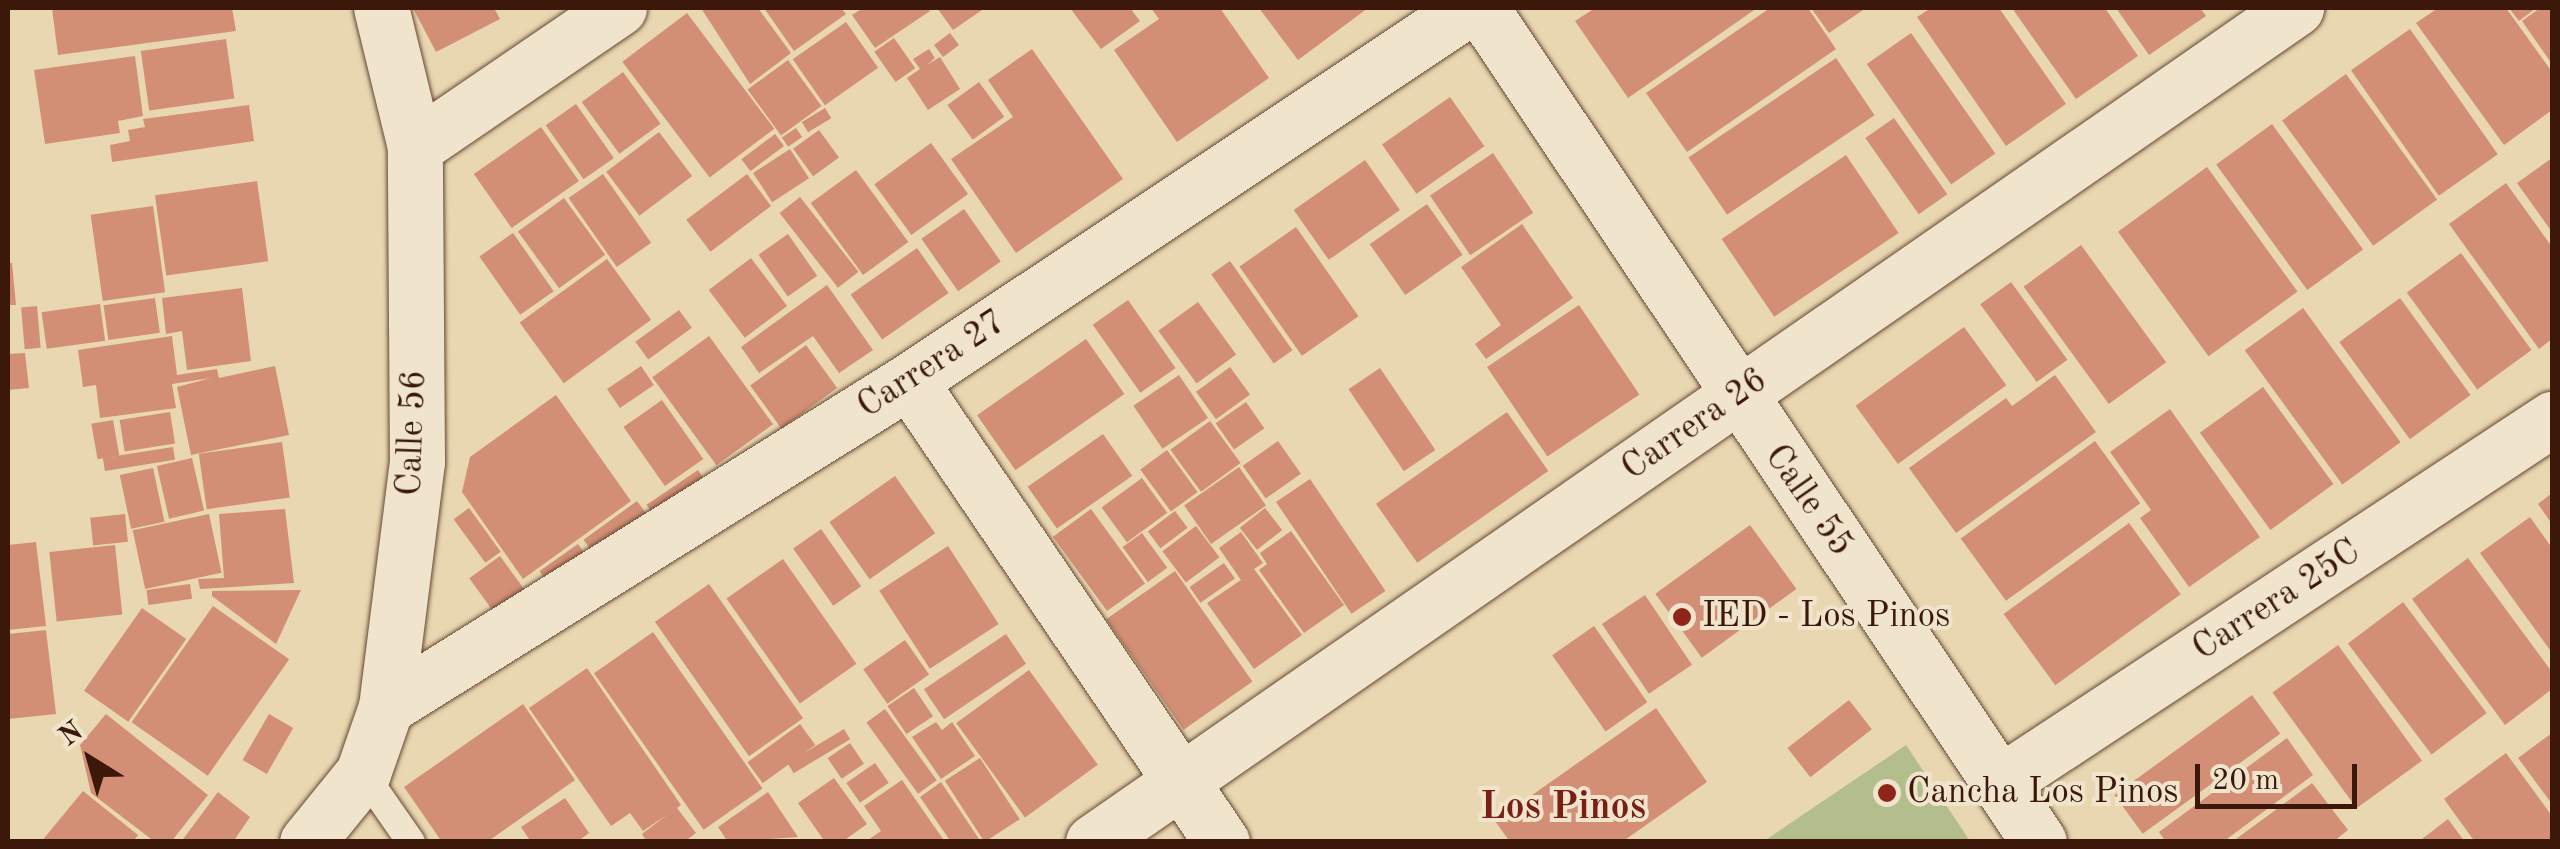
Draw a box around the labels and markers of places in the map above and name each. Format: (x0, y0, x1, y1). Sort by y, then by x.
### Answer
place label: IED - Los Pinos (1702, 596, 1950, 638)
marker: IED - Los Pinos (1671, 606, 1693, 628)
place label: Cancha Los Pinos (1907, 772, 2179, 814)
marker: Cancha Los Pinos (1876, 782, 1898, 804)

